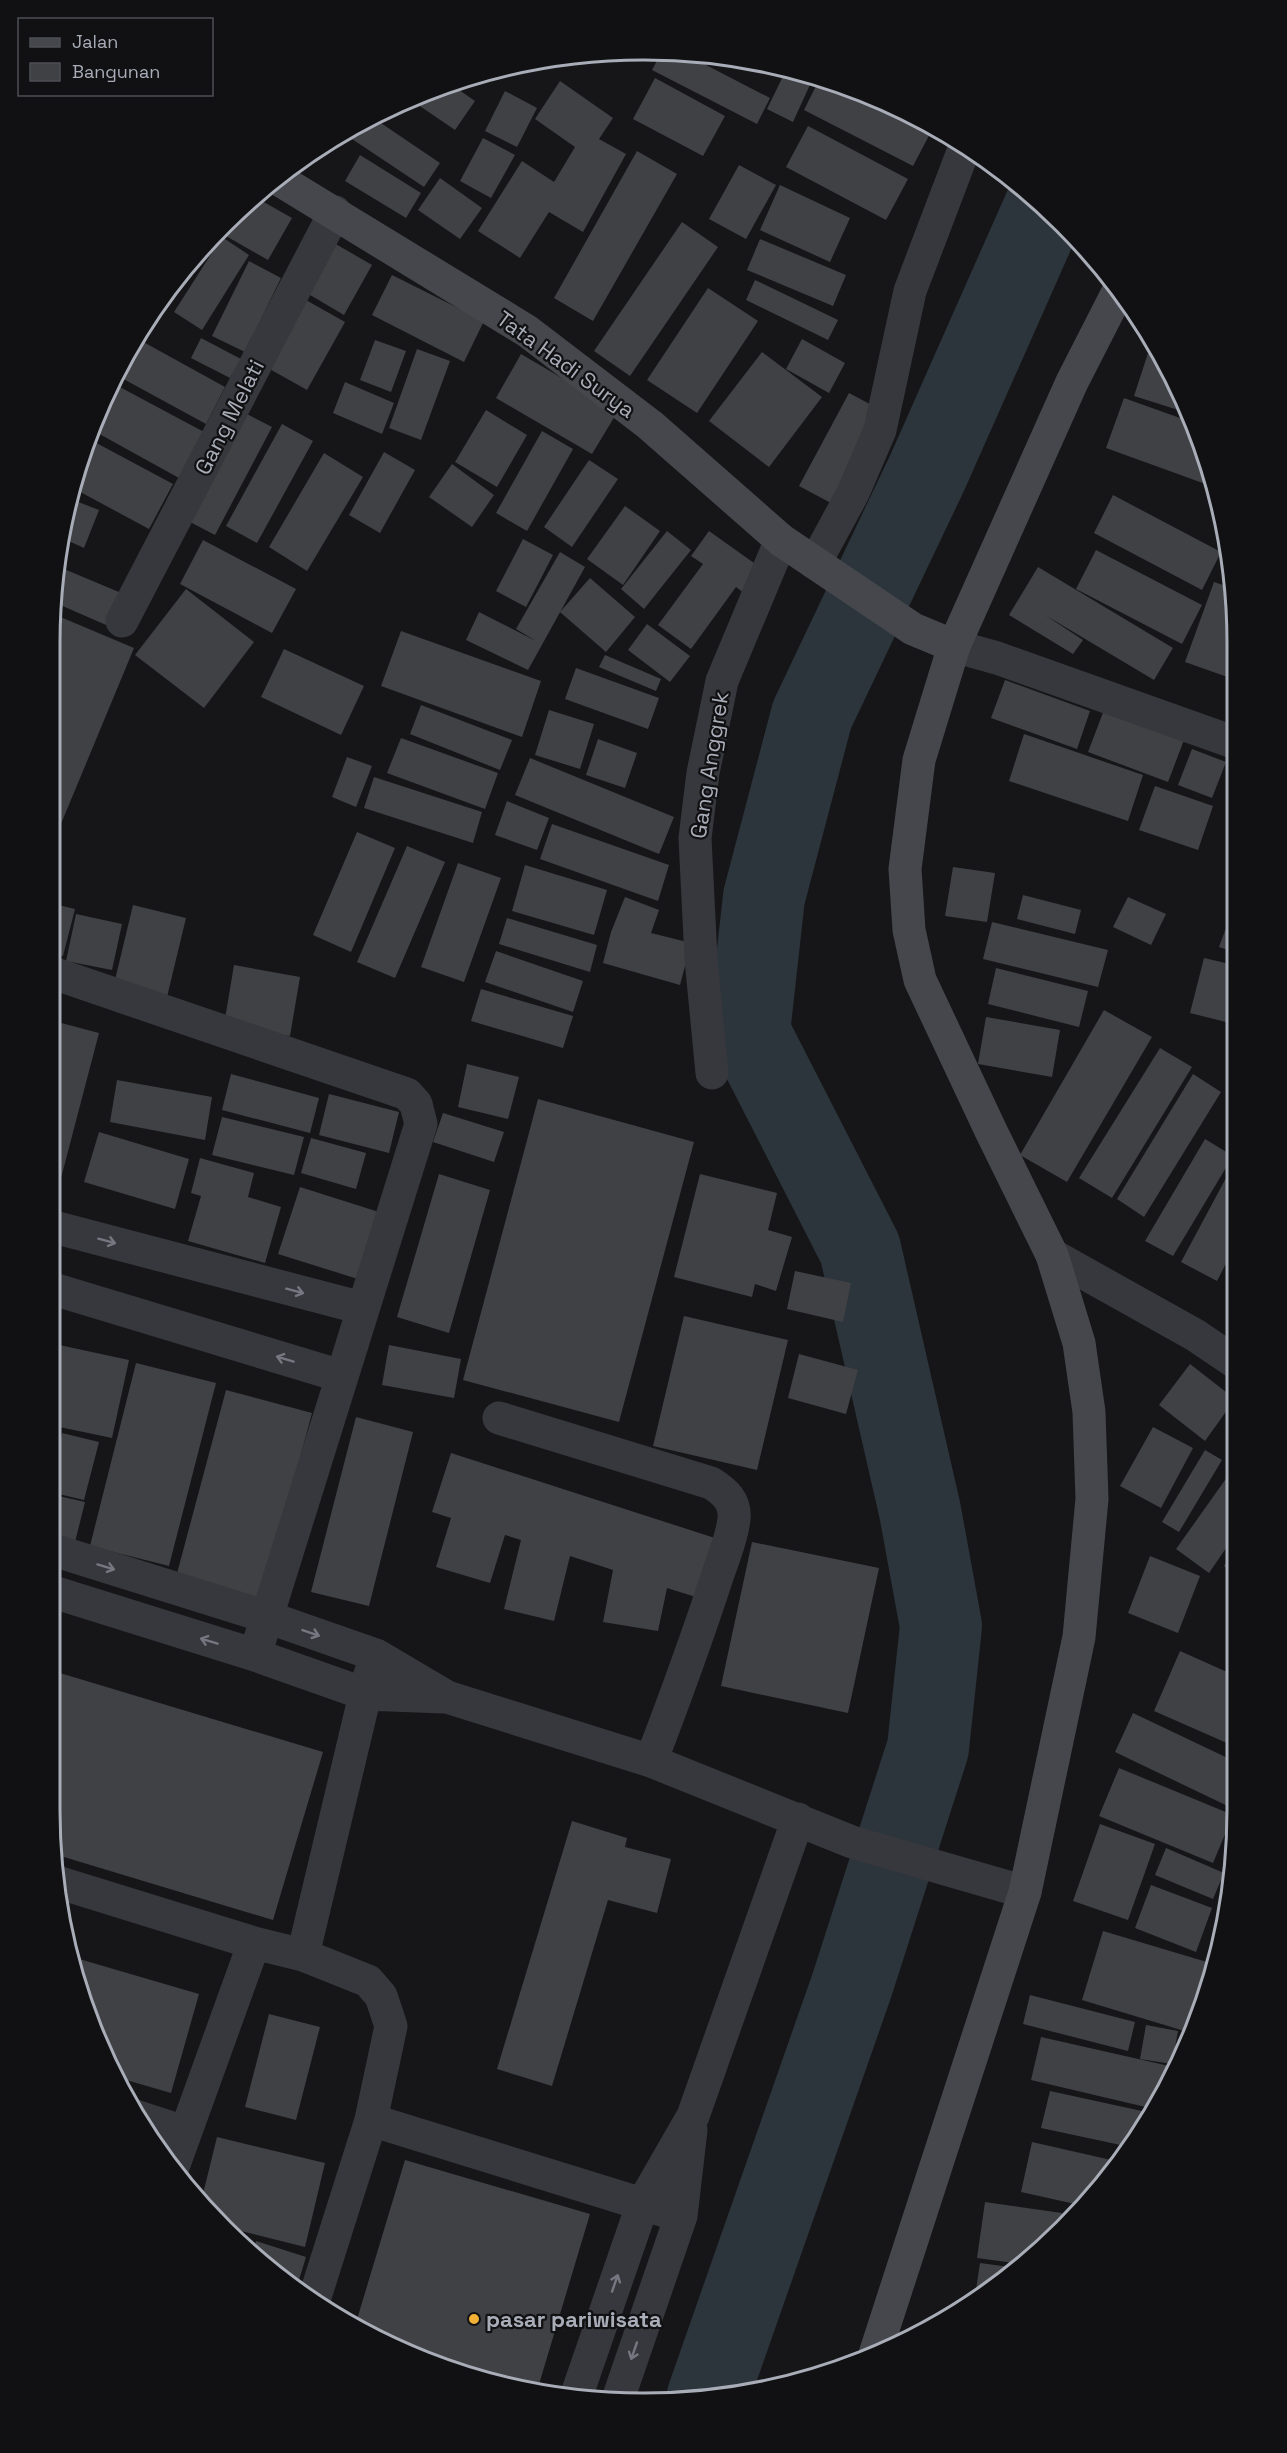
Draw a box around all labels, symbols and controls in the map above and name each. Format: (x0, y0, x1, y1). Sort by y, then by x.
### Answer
legend (18, 18, 213, 96)
text: Jalan (72, 30, 118, 53)
text: Bangunan (72, 60, 160, 83)
street label: Tata Hadi Surya (491, 304, 641, 424)
street label: Gang Melati (188, 355, 270, 479)
street label: Gang Anggrek (684, 689, 734, 841)
one-way arrow (97, 1236, 116, 1247)
one-way arrow (285, 1285, 304, 1297)
one-way arrow (276, 1353, 295, 1364)
one-way arrow (96, 1562, 115, 1573)
one-way arrow (301, 1628, 320, 1639)
one-way arrow (200, 1635, 219, 1646)
one-way arrow (610, 2273, 621, 2292)
place label: pasar pariwisata (486, 2305, 662, 2333)
marker: pasar pariwisata (467, 2312, 481, 2326)
one-way arrow (628, 2341, 639, 2360)

